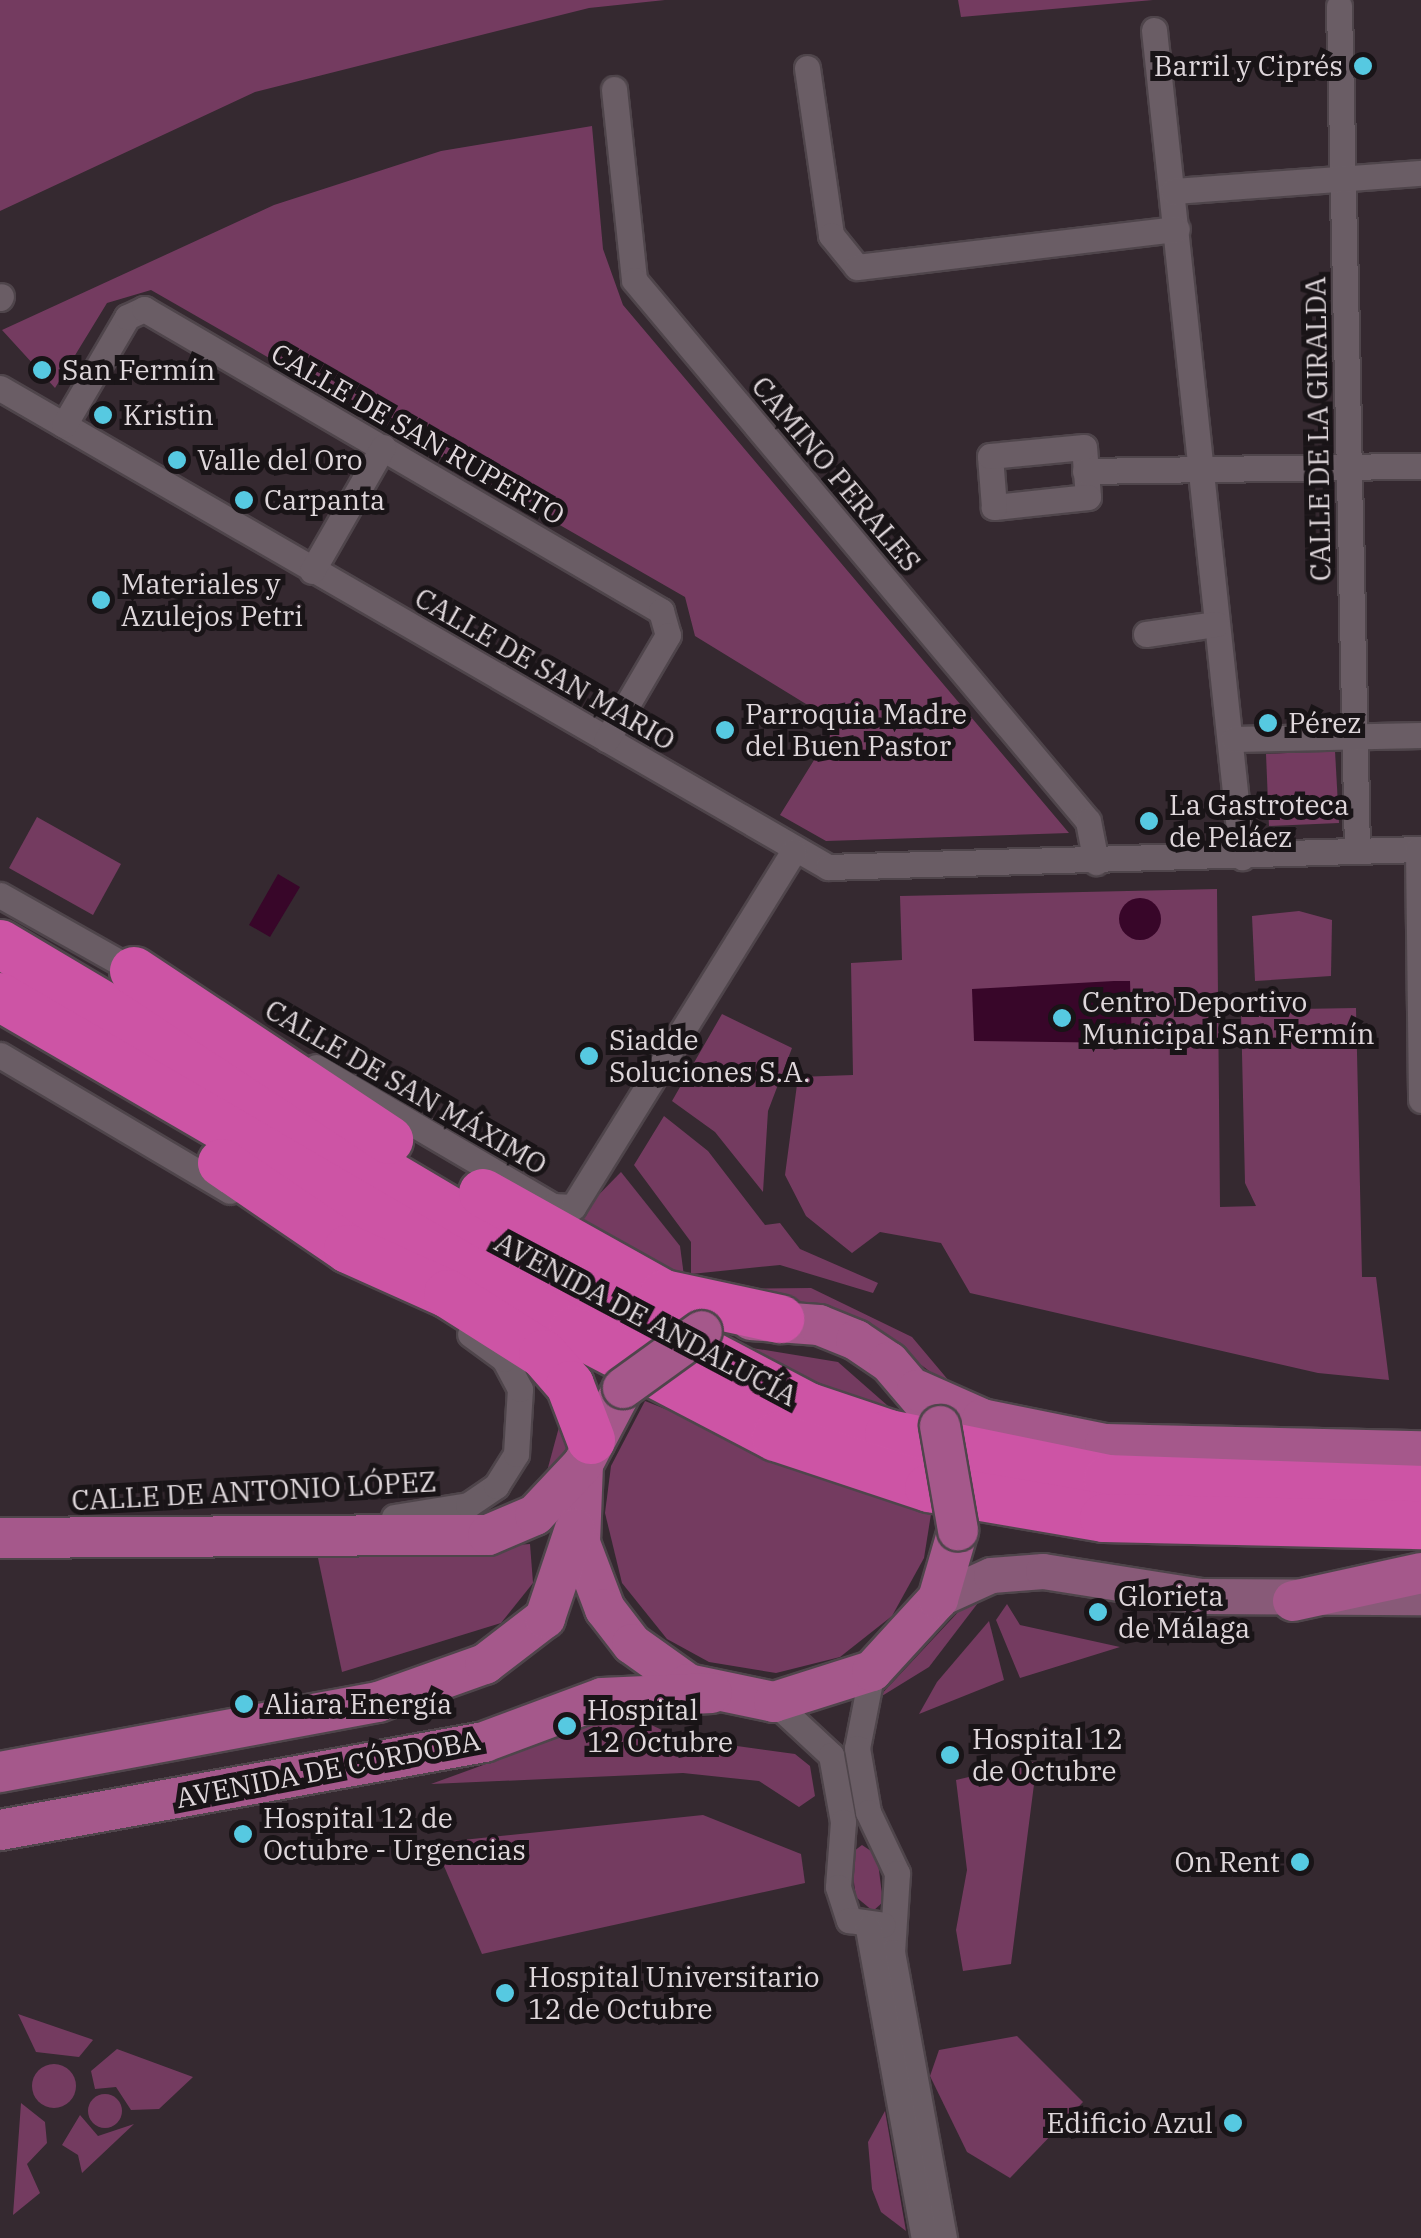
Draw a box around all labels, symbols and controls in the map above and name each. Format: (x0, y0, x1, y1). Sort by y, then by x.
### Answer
place label: Barril y Ciprés (1154, 49, 1343, 83)
marker: Barril y Ciprés (1352, 55, 1374, 77)
street label: CALLE DE LA GIRALDA (1299, 276, 1337, 582)
street label: CALLE DE SAN RUPERTO (265, 336, 571, 532)
place label: San Fermín (62, 353, 215, 387)
marker: San Fermín (31, 359, 53, 381)
street label: CAMINO PERALES (745, 370, 927, 578)
place label: Kristin (123, 398, 214, 432)
marker: Kristin (92, 404, 114, 426)
place label: Valle del Oro (197, 443, 363, 477)
marker: Valle del Oro (166, 449, 188, 471)
place label: Carpanta (264, 483, 385, 517)
marker: Carpanta (233, 489, 255, 511)
place label: Materiales y Azulejos Petri (121, 567, 303, 633)
street label: CALLE DE SAN MARIO (409, 581, 681, 757)
marker: Materiales y Azulejos Petri (90, 589, 112, 611)
place label: Parroquia Madre del Buen Pastor (745, 697, 967, 763)
place label: Pérez (1288, 706, 1361, 740)
marker: Pérez (1257, 712, 1279, 734)
marker: Parroquia Madre del Buen Pastor (714, 719, 736, 741)
place label: La Gastroteca de Peláez (1169, 788, 1349, 854)
marker: La Gastroteca de Peláez (1138, 810, 1160, 832)
place label: Centro Deportivo Municipal San Fermín (1082, 985, 1375, 1051)
street label: CALLE DE SAN MÁXIMO (259, 993, 553, 1181)
marker: Centro Deportivo Municipal San Fermín (1051, 1007, 1073, 1029)
place label: Siadde Soluciones S.A. (609, 1023, 811, 1089)
marker: Siadde Soluciones S.A. (578, 1045, 600, 1067)
street label: AVENIDA DE ANDALUCÍA (489, 1225, 803, 1413)
street label: CALLE DE ANTONIO LÓPEZ (71, 1465, 437, 1517)
place label: Glorieta de Málaga (1118, 1579, 1250, 1645)
marker: Glorieta de Málaga (1087, 1601, 1109, 1623)
place label: Aliara Energía (264, 1687, 452, 1721)
marker: Aliara Energía (233, 1693, 255, 1715)
place label: Hospital 12 Octubre (587, 1693, 733, 1759)
marker: Hospital 12 Octubre (556, 1715, 578, 1737)
place label: Hospital 12 de Octubre (972, 1722, 1123, 1788)
street label: AVENIDA DE CÓRDOBA (173, 1723, 483, 1815)
marker: Hospital 12 de Octubre (937, 1742, 963, 1768)
place label: Hospital 12 de Octubre - Urgencias (263, 1801, 526, 1867)
marker: Hospital 12 de Octubre - Urgencias (232, 1823, 254, 1845)
place label: On Rent (1174, 1845, 1280, 1879)
marker: On Rent (1289, 1851, 1311, 1873)
place label: Hospital Universitario 12 de Octubre (528, 1960, 820, 2026)
marker: Hospital Universitario 12 de Octubre (492, 1980, 518, 2006)
place label: Edificio Azul (1047, 2106, 1213, 2140)
marker: Edificio Azul (1222, 2112, 1244, 2134)

